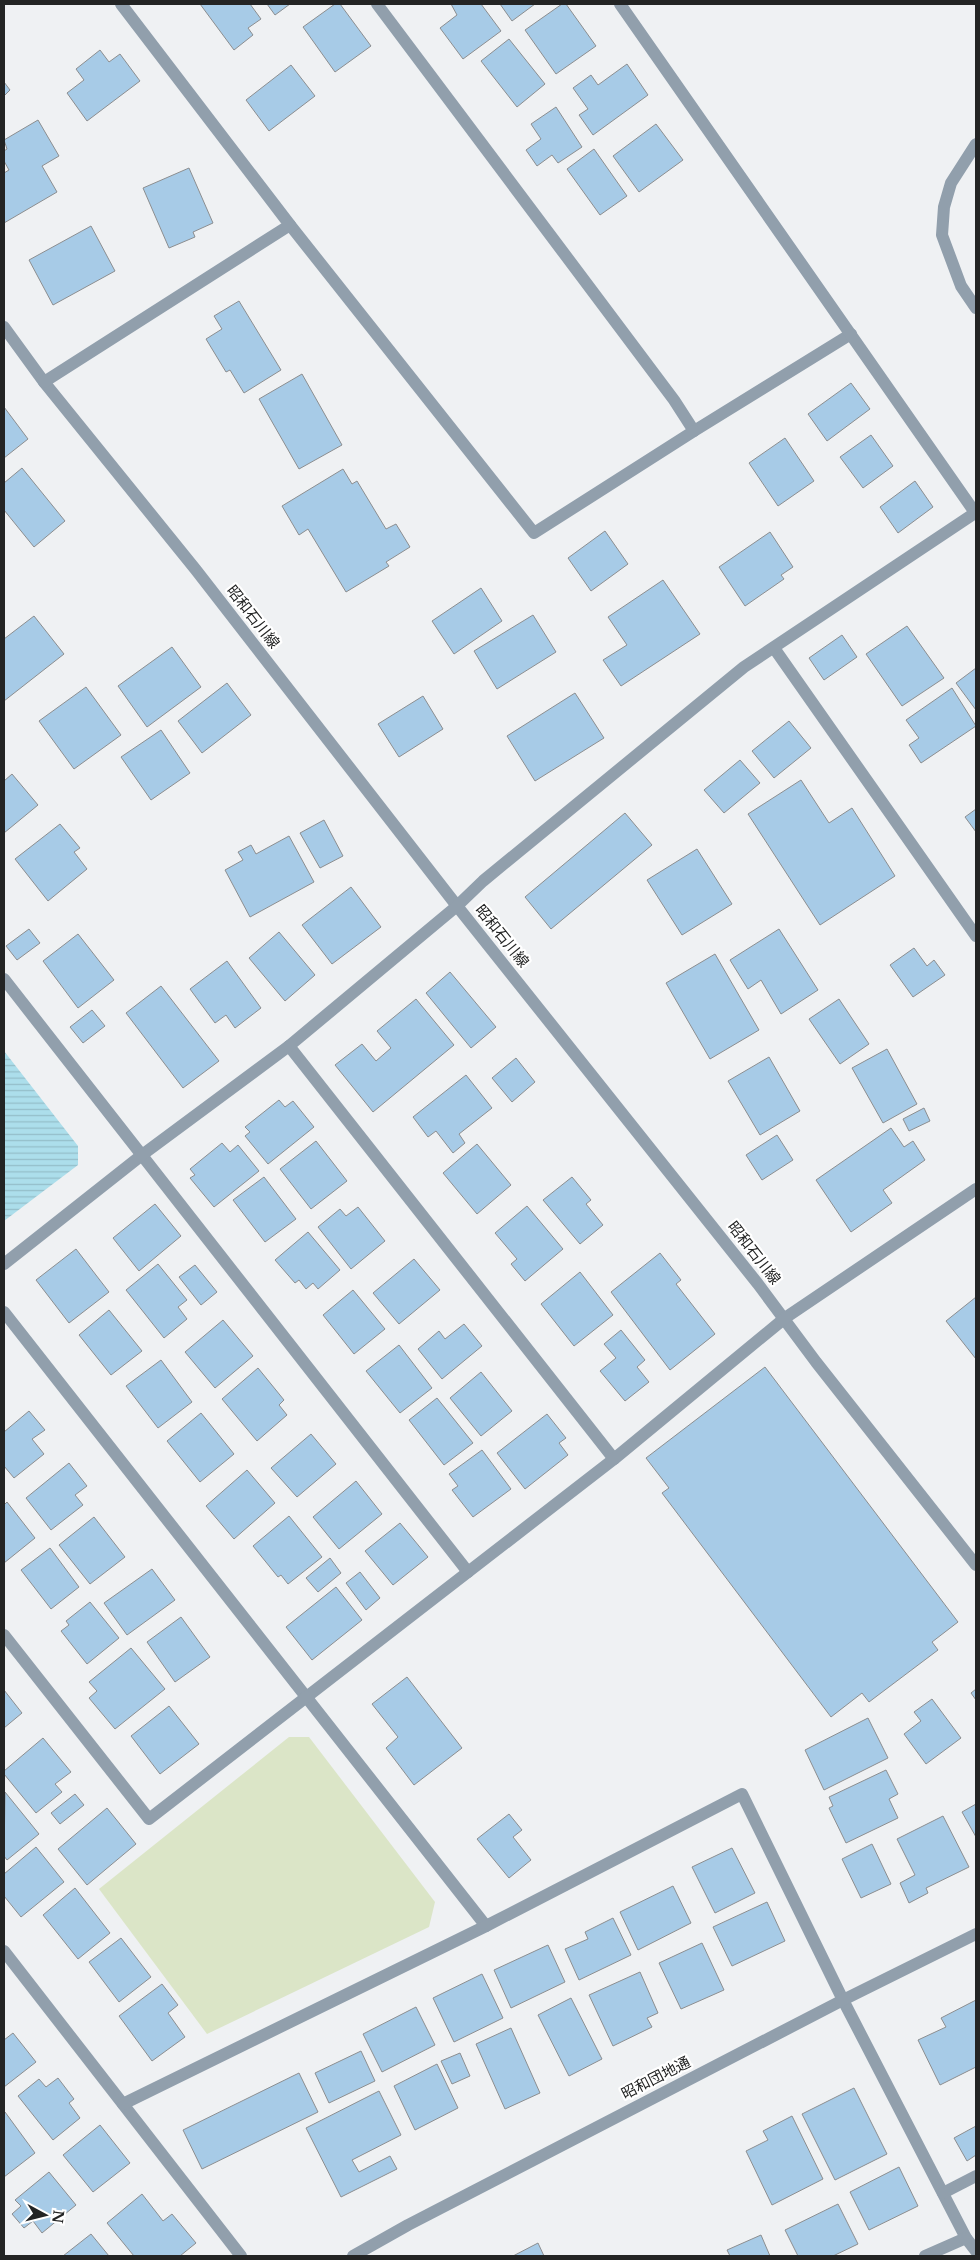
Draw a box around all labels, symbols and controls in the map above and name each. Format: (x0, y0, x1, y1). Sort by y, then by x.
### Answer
street label: 昭和石川線 (223, 581, 284, 652)
street label: 昭和石川線 (471, 901, 533, 971)
street label: 昭和石川線 (724, 1217, 785, 1288)
street label: 昭和団地通 (618, 2052, 694, 2103)
north arrow (20, 2190, 70, 2240)
text: N (48, 2209, 68, 2224)

